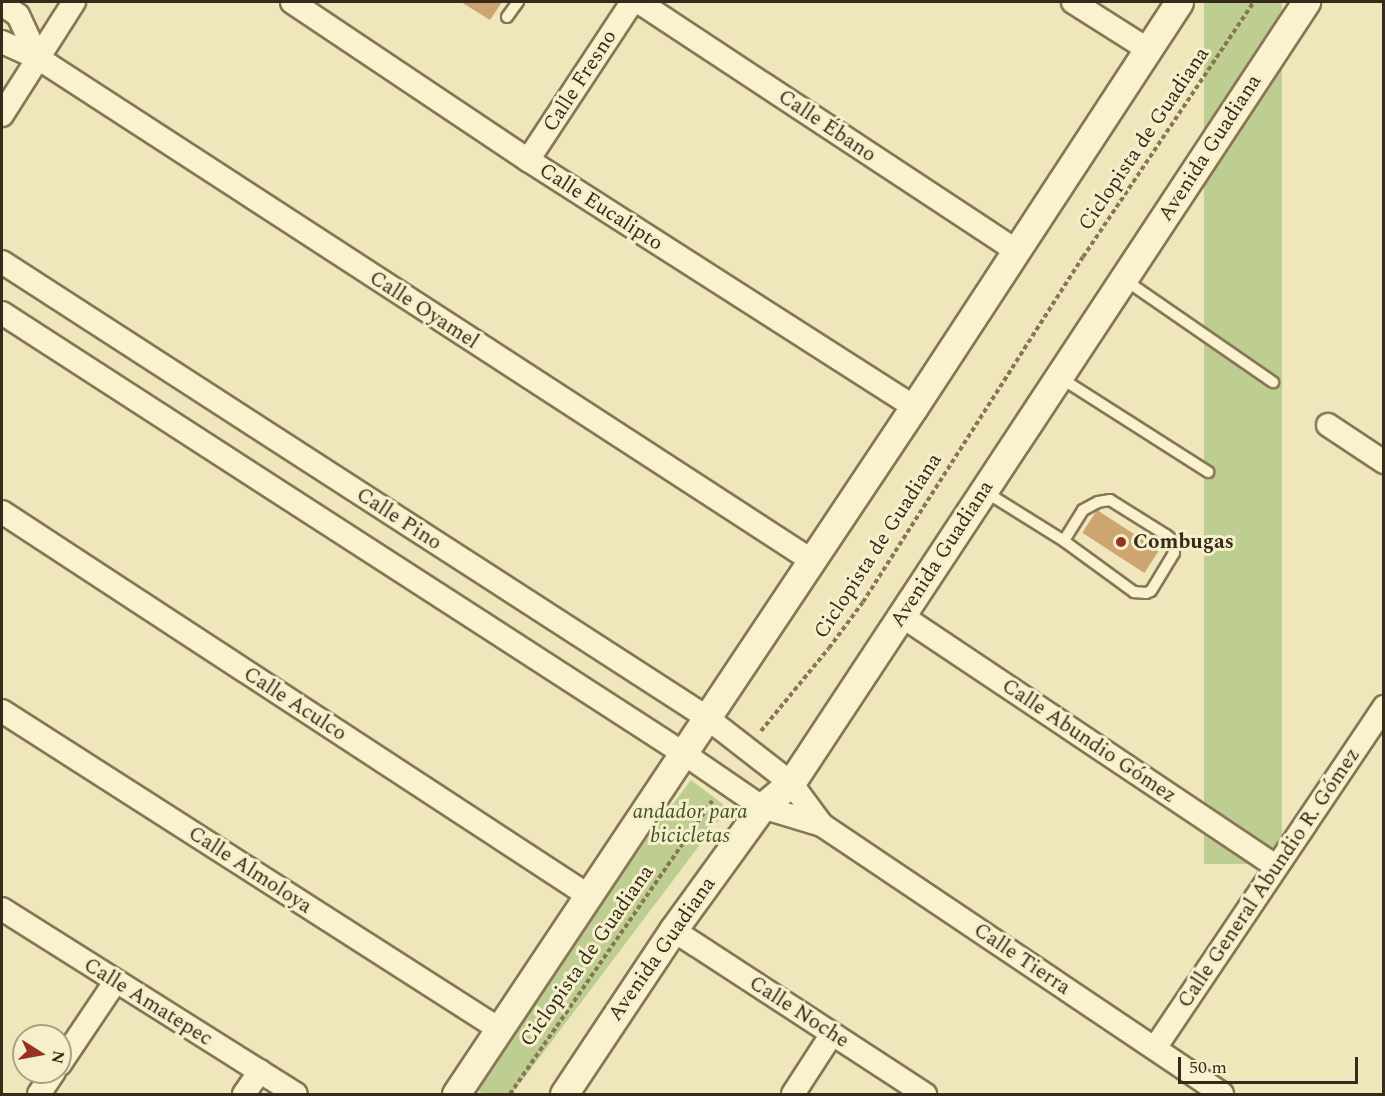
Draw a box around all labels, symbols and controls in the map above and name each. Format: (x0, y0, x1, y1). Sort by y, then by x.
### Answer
street label: Calle Fresno (538, 25, 622, 137)
street label: Ciclopista de Guadiana (1073, 42, 1215, 236)
street label: Avenida Guadiana (1153, 70, 1267, 226)
street label: Calle Ébano (773, 84, 881, 168)
street label: Calle Eucalipto (534, 158, 668, 256)
street label: Calle Oyamel (365, 265, 483, 355)
street label: Ciclopista de Guadiana (809, 449, 947, 643)
street label: Avenida Guadiana (885, 476, 999, 632)
street label: Calle Pino (352, 482, 446, 556)
place label: Combugas (1133, 529, 1234, 555)
marker: Combugas (1114, 535, 1128, 549)
street label: Calle Aculco (239, 661, 351, 747)
street label: Calle Abundio Gómez (997, 673, 1181, 809)
street label: Calle General Abundio R. Gómez (1172, 743, 1366, 1013)
park label: andador para bicicletas (632, 799, 748, 849)
street label: Calle Almoloya (184, 821, 316, 919)
street label: Ciclopista de Guadiana (515, 860, 659, 1052)
street label: Avenida Guadiana (603, 872, 721, 1026)
street label: Calle Tierra (969, 917, 1075, 1001)
street label: Calle Amatepec (79, 952, 217, 1052)
street label: Calle Noche (744, 970, 854, 1054)
north arrow (12, 1024, 72, 1084)
scale bar (1181, 1045, 1361, 1083)
text: N (45, 1048, 71, 1066)
text: 50 m (1189, 1054, 1227, 1081)

